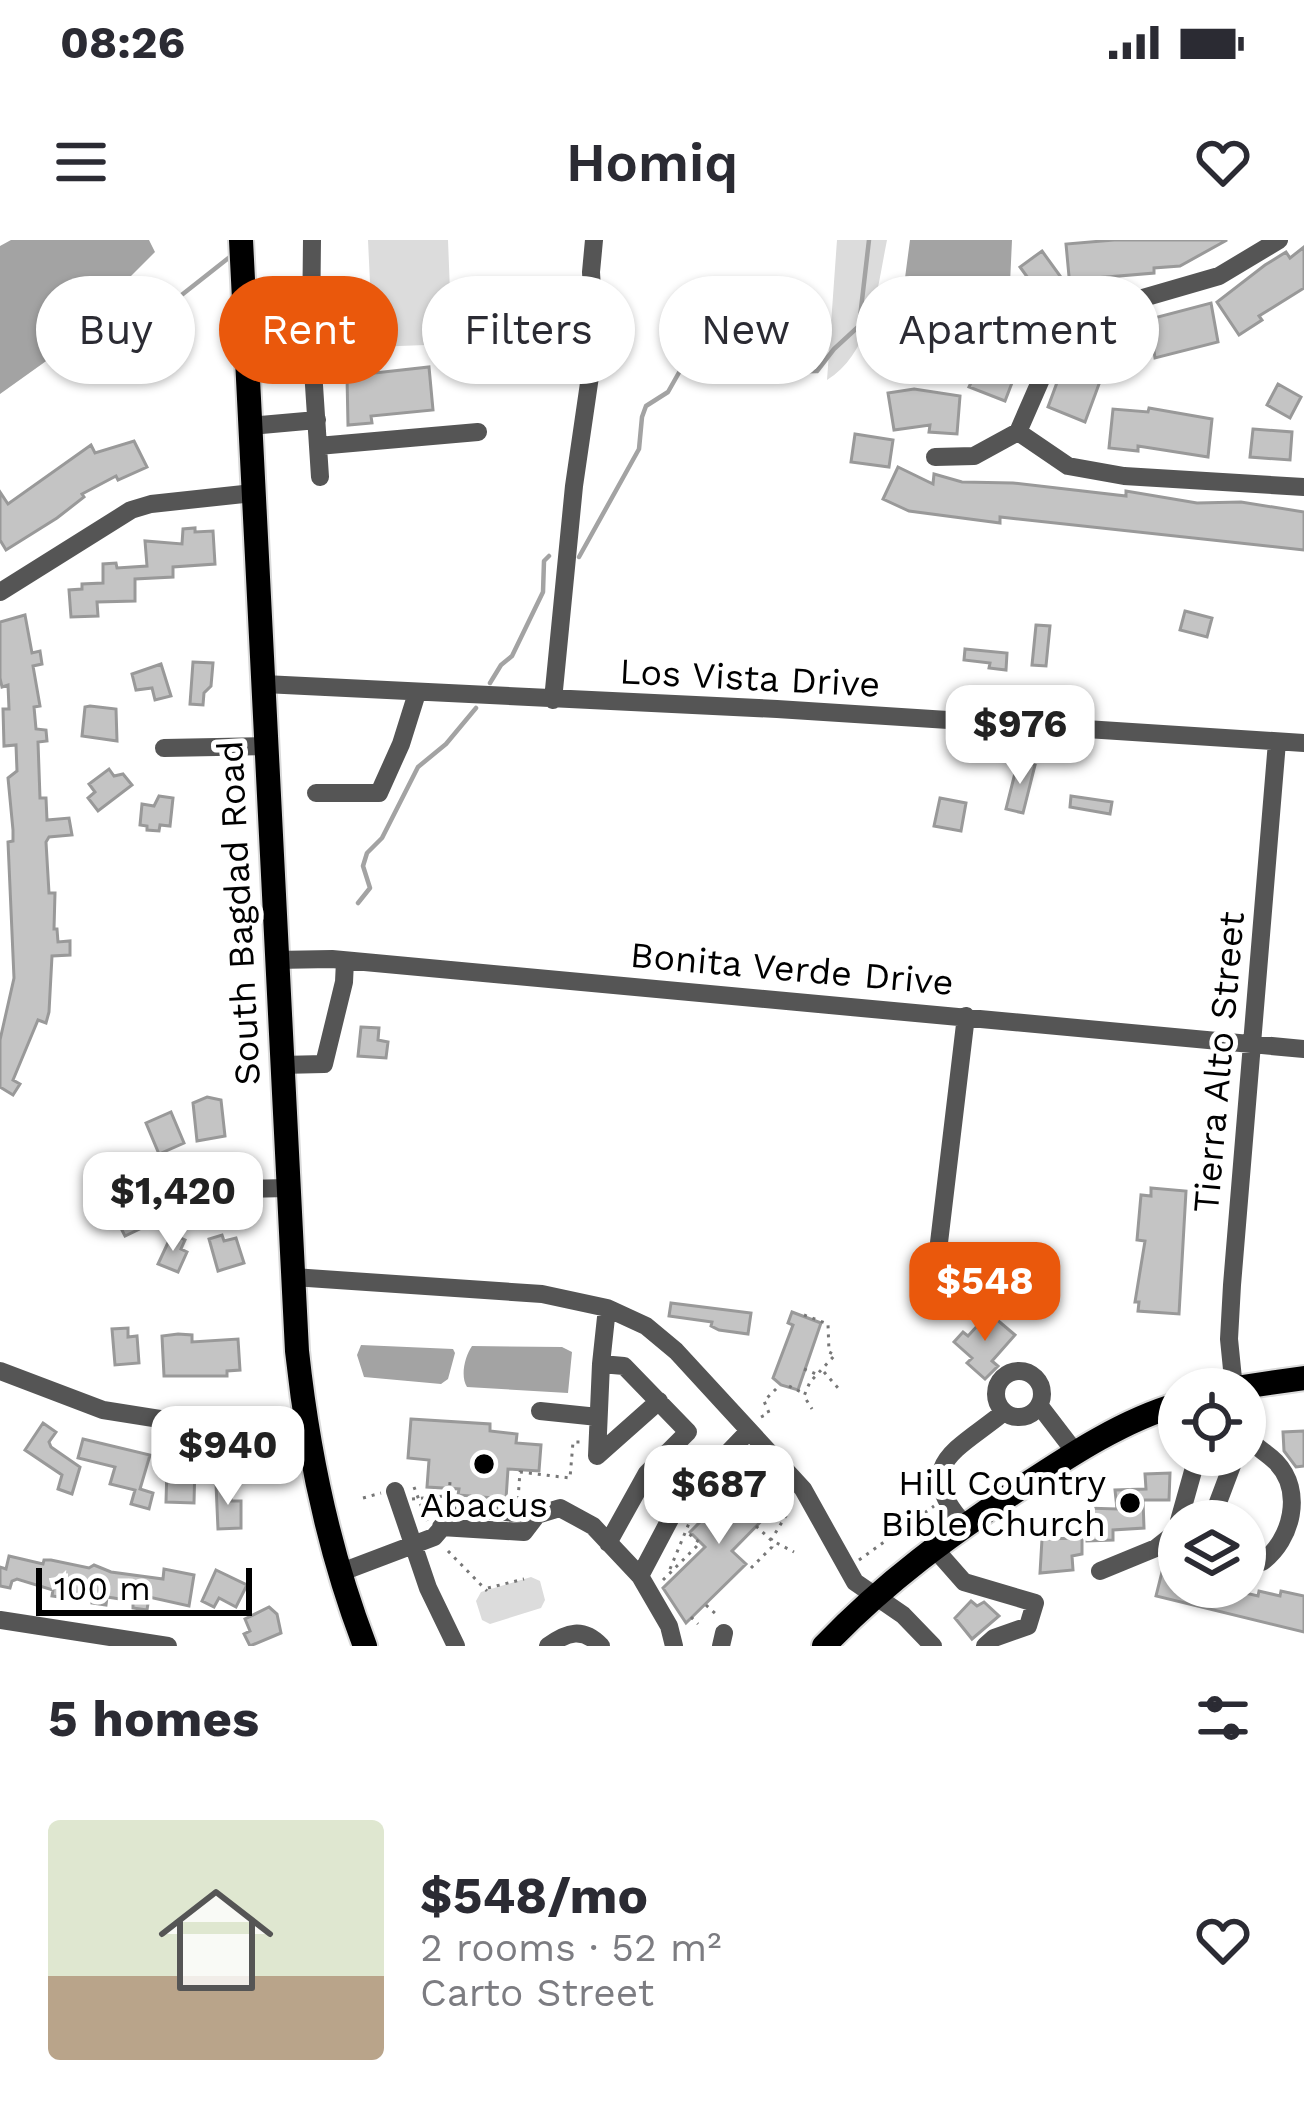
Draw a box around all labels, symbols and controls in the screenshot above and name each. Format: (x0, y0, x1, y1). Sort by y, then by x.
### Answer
text: 08:26 (60, 16, 185, 69)
icon: menu (48, 129, 114, 195)
icon: heart (1190, 129, 1256, 195)
text: Homiq (566, 131, 738, 194)
chip: Buy (36, 276, 195, 384)
chip: Rent (219, 276, 398, 384)
chip: Filters (422, 276, 635, 384)
chip: New (659, 276, 832, 384)
chip: Apartment (856, 276, 1159, 384)
street label: Los Vista Drive (619, 650, 881, 706)
pin: $976 (949, 685, 1091, 787)
text: $976 (973, 701, 1067, 746)
street label: South Bagdad Road (209, 739, 269, 1086)
street label: Tierra Alto Street (1185, 910, 1253, 1214)
street label: Bonita Verde Drive (629, 934, 955, 1004)
pin: $1,420 (75, 1152, 271, 1254)
text: $1,420 (110, 1168, 236, 1213)
pin: $548 (914, 1242, 1056, 1344)
text: $548 (936, 1258, 1034, 1303)
map controls (1158, 1368, 1266, 1608)
button: locate (1158, 1368, 1266, 1476)
pin: $940 (157, 1406, 299, 1508)
text: $940 (178, 1422, 278, 1467)
pin: $687 (648, 1445, 790, 1547)
marker: Abacus (471, 1451, 497, 1477)
text: $687 (671, 1461, 767, 1506)
place label: Hill Country Bible Church (881, 1462, 1106, 1545)
place label: Abacus (420, 1484, 548, 1526)
marker: Hill Country Bible Church (1117, 1490, 1143, 1516)
button: layers (1158, 1500, 1266, 1608)
scale bar (36, 1562, 252, 1615)
text: 100 m (54, 1569, 151, 1608)
icon: filters (1190, 1685, 1256, 1751)
text: 5 homes (48, 1689, 259, 1748)
text: $548/mo (420, 1866, 648, 1925)
icon: home (144, 1868, 288, 2012)
icon: heart (1190, 1907, 1256, 1973)
text: 2 rooms · 52 m² (420, 1925, 721, 1970)
text: Carto Street (420, 1970, 654, 2015)

